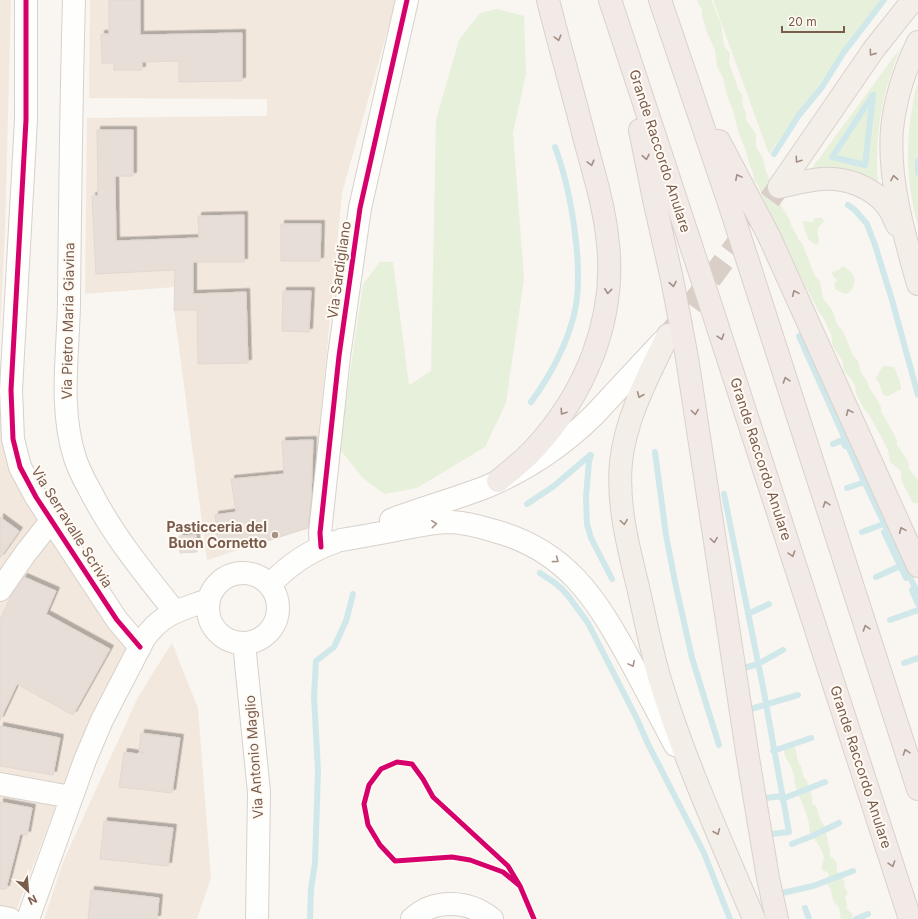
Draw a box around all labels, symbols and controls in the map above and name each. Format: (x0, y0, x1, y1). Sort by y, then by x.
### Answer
scale bar (782, 8, 844, 34)
text: 20 m (788, 14, 817, 29)
one-way arrow (553, 34, 562, 41)
one-way arrow (870, 48, 877, 55)
street label: Grande Raccordo Anulare (626, 67, 695, 234)
one-way arrow (641, 154, 649, 160)
one-way arrow (796, 155, 803, 162)
one-way arrow (586, 160, 595, 167)
one-way arrow (735, 173, 742, 181)
one-way arrow (890, 175, 899, 181)
street label: Via Sardigliano (323, 220, 354, 320)
street label: Via Pietro Maria Giavina (58, 242, 77, 400)
one-way arrow (669, 281, 677, 287)
one-way arrow (604, 288, 613, 294)
one-way arrow (792, 290, 800, 297)
one-way arrow (717, 333, 725, 340)
street label: Grande Raccordo Anulare (727, 375, 796, 542)
one-way arrow (782, 377, 791, 384)
one-way arrow (636, 392, 644, 399)
one-way arrow (561, 408, 568, 415)
one-way arrow (845, 408, 853, 415)
one-way arrow (690, 409, 699, 415)
street label: Via Serravalle Scrivia (28, 463, 117, 591)
one-way arrow (822, 501, 831, 508)
place label: Pasticceria del Buon Cornetto (166, 518, 267, 551)
one-way arrow (431, 519, 437, 528)
one-way arrow (619, 519, 628, 525)
one-way arrow (899, 527, 907, 535)
marker: Pasticceria del Buon Cornetto (270, 530, 280, 540)
one-way arrow (709, 537, 718, 544)
one-way arrow (787, 550, 796, 557)
one-way arrow (552, 556, 559, 563)
one-way arrow (862, 625, 871, 632)
one-way arrow (627, 660, 635, 668)
street label: Grande Raccordo Anulare (827, 683, 896, 850)
street label: Via Antonio Maglio (241, 695, 266, 819)
one-way arrow (902, 748, 911, 755)
one-way arrow (713, 828, 721, 835)
one-way arrow (887, 860, 896, 867)
north arrow (8, 871, 48, 911)
text: N (26, 892, 39, 908)

